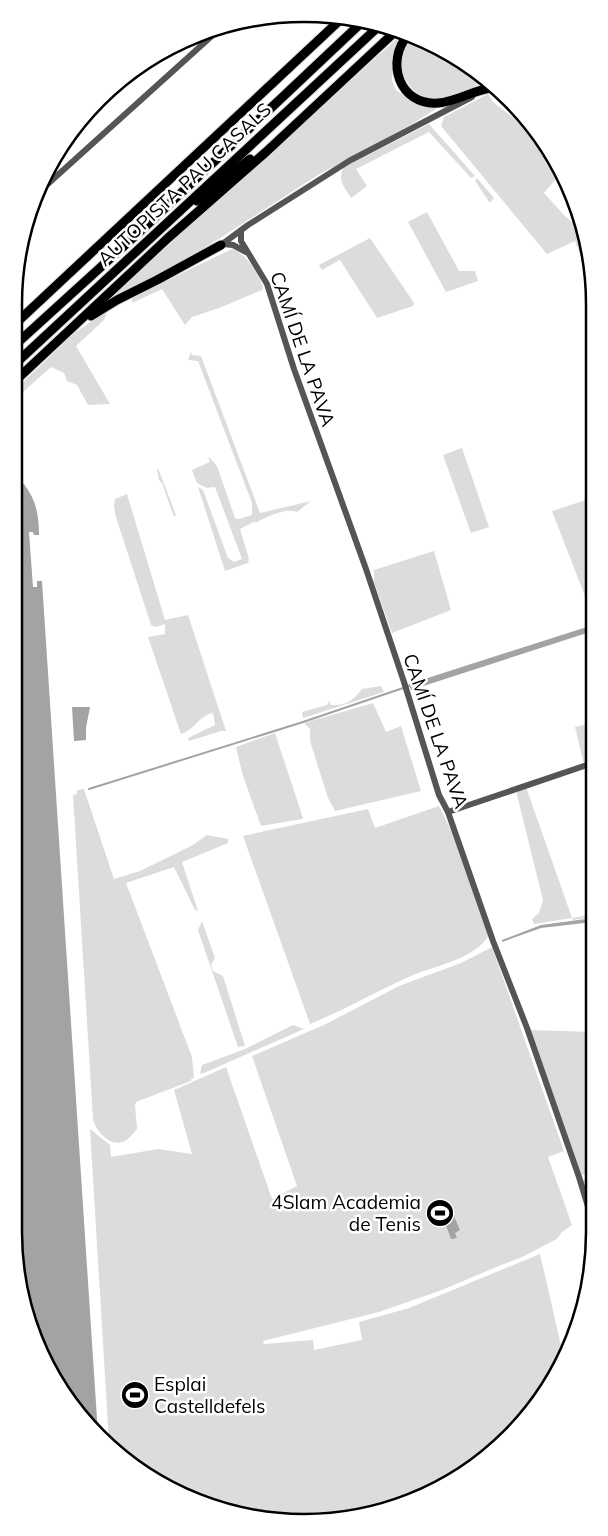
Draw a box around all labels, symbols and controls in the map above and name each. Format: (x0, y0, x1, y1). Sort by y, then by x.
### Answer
street label: AUTOPISTA PAU CASALS (92, 97, 276, 271)
street label: CAMÍ DE LA PAVA (265, 268, 341, 430)
street label: CAMÍ DE LA PAVA (398, 650, 474, 812)
place label: 4Slam Academia de Tenis (271, 1190, 421, 1236)
sports icon: 4Slam Academia de Tenis (425, 1198, 455, 1228)
place label: Esplai Castelldefels (154, 1372, 266, 1418)
sports icon: Esplai Castelldefels (120, 1380, 150, 1410)

